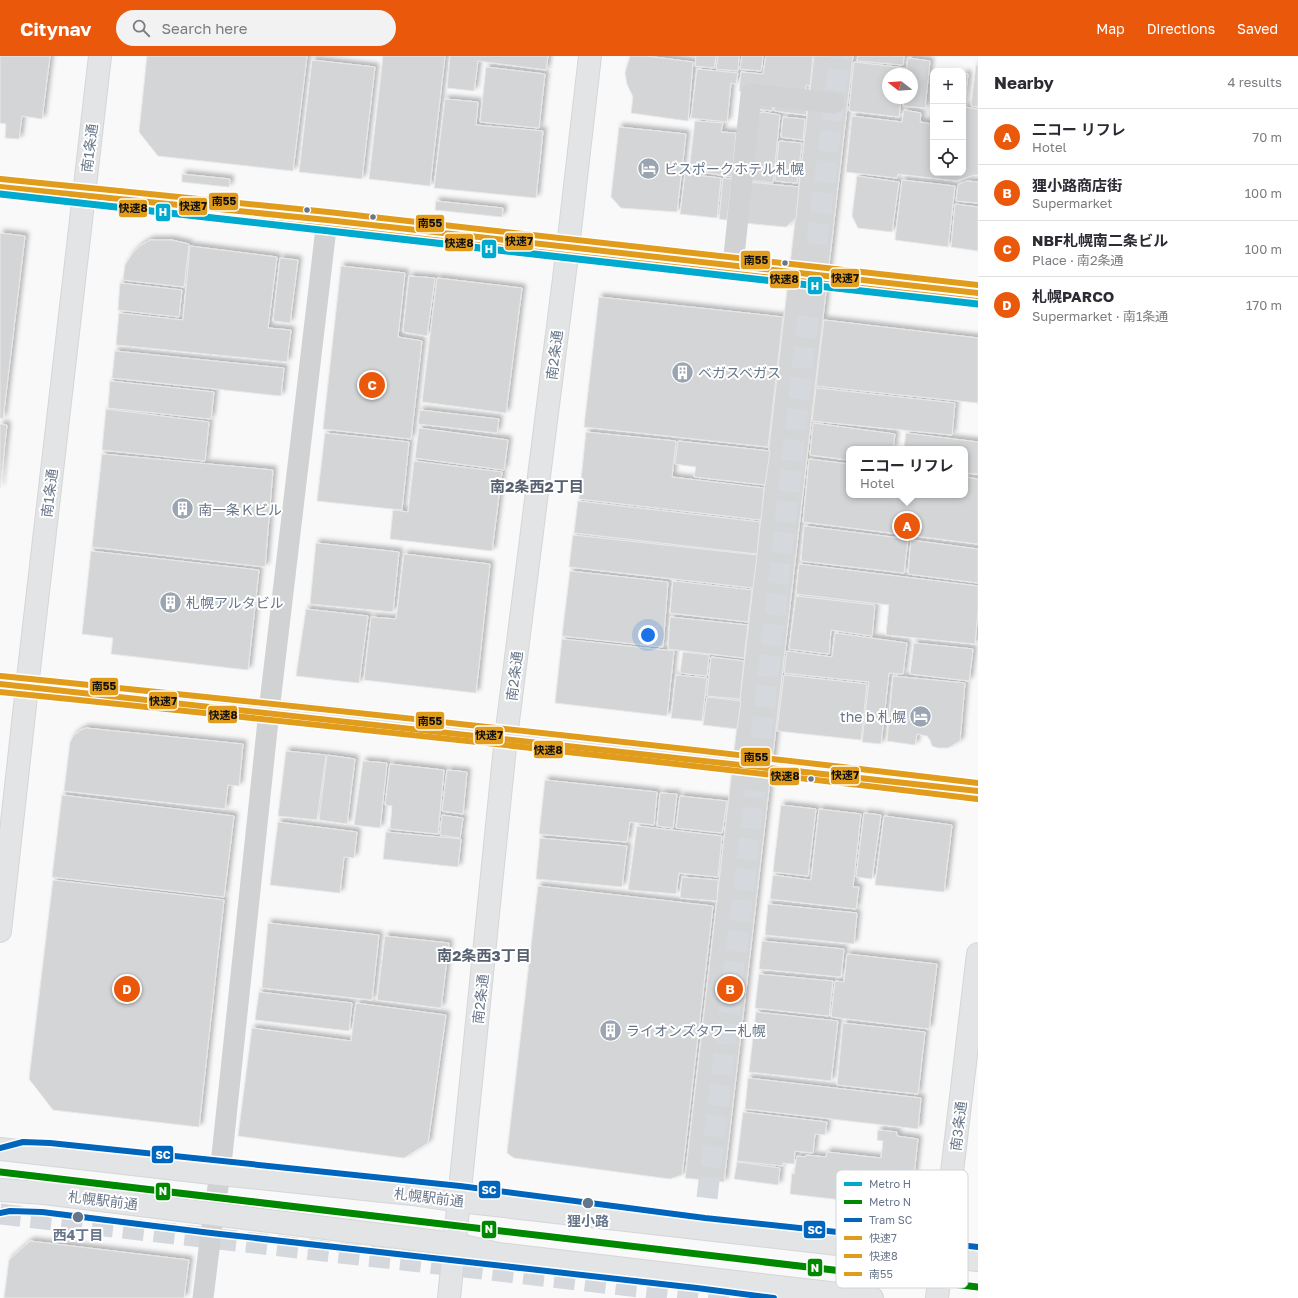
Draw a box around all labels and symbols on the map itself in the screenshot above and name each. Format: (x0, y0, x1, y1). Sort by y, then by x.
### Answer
north arrow (882, 68, 918, 104)
street label: 南1条通 (78, 123, 100, 173)
hotel icon: ビスポークホテル札幌 (635, 155, 661, 181)
place label: ビスポークホテル札幌 (664, 160, 804, 177)
line badge: 南55 (208, 192, 239, 211)
text: 南55 (212, 194, 236, 207)
line badge: 快速7 (178, 197, 208, 216)
line badge: 快速8 (118, 199, 148, 218)
text: 快速7 (179, 199, 207, 212)
text: 快速8 (118, 201, 148, 214)
line badge: H (155, 203, 171, 222)
text: H (159, 205, 167, 218)
unlabelled marker (302, 205, 312, 215)
unlabelled marker (368, 212, 378, 222)
line badge: 南55 (415, 214, 445, 233)
text: 南55 (418, 216, 442, 229)
line badge: 快速7 (504, 232, 534, 251)
line badge: 快速8 (444, 233, 474, 252)
text: 快速7 (505, 234, 533, 247)
text: 快速8 (444, 236, 474, 249)
line badge: H (481, 239, 497, 259)
text: H (485, 242, 493, 255)
line badge: 南55 (740, 250, 771, 270)
text: 南55 (744, 253, 768, 266)
unlabelled marker (780, 258, 790, 268)
line badge: 快速7 (830, 268, 860, 288)
line badge: 快速8 (769, 270, 800, 289)
text: 快速7 (831, 271, 859, 284)
text: 快速8 (769, 272, 799, 285)
line badge: H (807, 276, 823, 295)
text: H (811, 279, 819, 292)
street label: 南2条通 (543, 329, 565, 381)
building icon: ベガスベガス (670, 359, 696, 385)
place label: ベガスベガス (698, 364, 781, 381)
pin: C (359, 370, 385, 400)
street label: 南1条通 (38, 468, 60, 518)
district label: 南2条西2丁目 (490, 477, 584, 495)
building icon: 南一条Ｋビル (170, 496, 196, 522)
place label: 南一条Ｋビル (198, 501, 282, 518)
pin: A (894, 511, 920, 541)
building icon: 札幌アルタビル (158, 589, 184, 615)
place label: 札幌アルタビル (186, 594, 284, 611)
your location (638, 625, 658, 645)
street label: 南2条通 (503, 650, 525, 702)
line badge: 南55 (89, 677, 119, 696)
text: 南55 (92, 679, 116, 692)
line badge: 快速7 (148, 691, 178, 710)
text: 快速7 (149, 694, 177, 707)
hotel icon: the b 札幌 (908, 703, 934, 729)
line badge: 快速8 (207, 705, 238, 724)
text: 快速8 (208, 708, 238, 721)
place label: the b 札幌 (840, 708, 906, 725)
line badge: 南55 (415, 711, 445, 730)
text: 南55 (418, 714, 442, 727)
line badge: 快速7 (474, 726, 504, 745)
text: 快速7 (475, 728, 503, 741)
line badge: 快速8 (533, 740, 564, 759)
text: 快速8 (533, 743, 563, 756)
line badge: 南55 (740, 747, 771, 767)
text: 南55 (744, 750, 768, 763)
line badge: 快速7 (830, 766, 860, 785)
line badge: 快速8 (769, 767, 800, 786)
text: 快速7 (831, 768, 859, 781)
text: 快速8 (770, 769, 800, 782)
unlabelled marker (806, 774, 816, 784)
district label: 南2条西3丁目 (437, 946, 531, 964)
street label: 南2条通 (469, 973, 491, 1025)
pin: D (114, 974, 140, 1004)
pin: B (717, 974, 743, 1004)
building icon: ライオンズタワー札幌 (597, 1017, 623, 1043)
place label: ライオンズタワー札幌 (626, 1022, 766, 1039)
street label: 南3条通 (947, 1100, 969, 1152)
line badge: SC (151, 1145, 174, 1164)
text: SC (155, 1148, 171, 1161)
legend (836, 1170, 968, 1288)
text: Metro H (869, 1177, 911, 1190)
line badge: SC (478, 1180, 501, 1199)
line badge: N (155, 1182, 171, 1201)
text: SC (481, 1183, 497, 1196)
text: N (159, 1184, 167, 1197)
street label: 札幌駅前通 (393, 1184, 465, 1210)
street label: 札幌駅前通 (67, 1187, 139, 1213)
text: Metro N (869, 1195, 911, 1208)
marker: 狸小路 (581, 1196, 595, 1210)
marker: 西4丁目 (71, 1210, 85, 1224)
place label: 狸小路 (567, 1212, 609, 1229)
text: Tram SC (869, 1213, 912, 1226)
line badge: N (481, 1220, 497, 1239)
line badge: SC (803, 1220, 826, 1239)
text: N (485, 1222, 493, 1235)
text: SC (807, 1223, 823, 1236)
place label: 西4丁目 (53, 1226, 103, 1243)
text: 快速7 (869, 1231, 897, 1244)
text: 快速8 (869, 1249, 898, 1262)
line badge: N (807, 1258, 823, 1277)
text: N (811, 1261, 819, 1274)
text: 南55 (869, 1267, 893, 1280)

